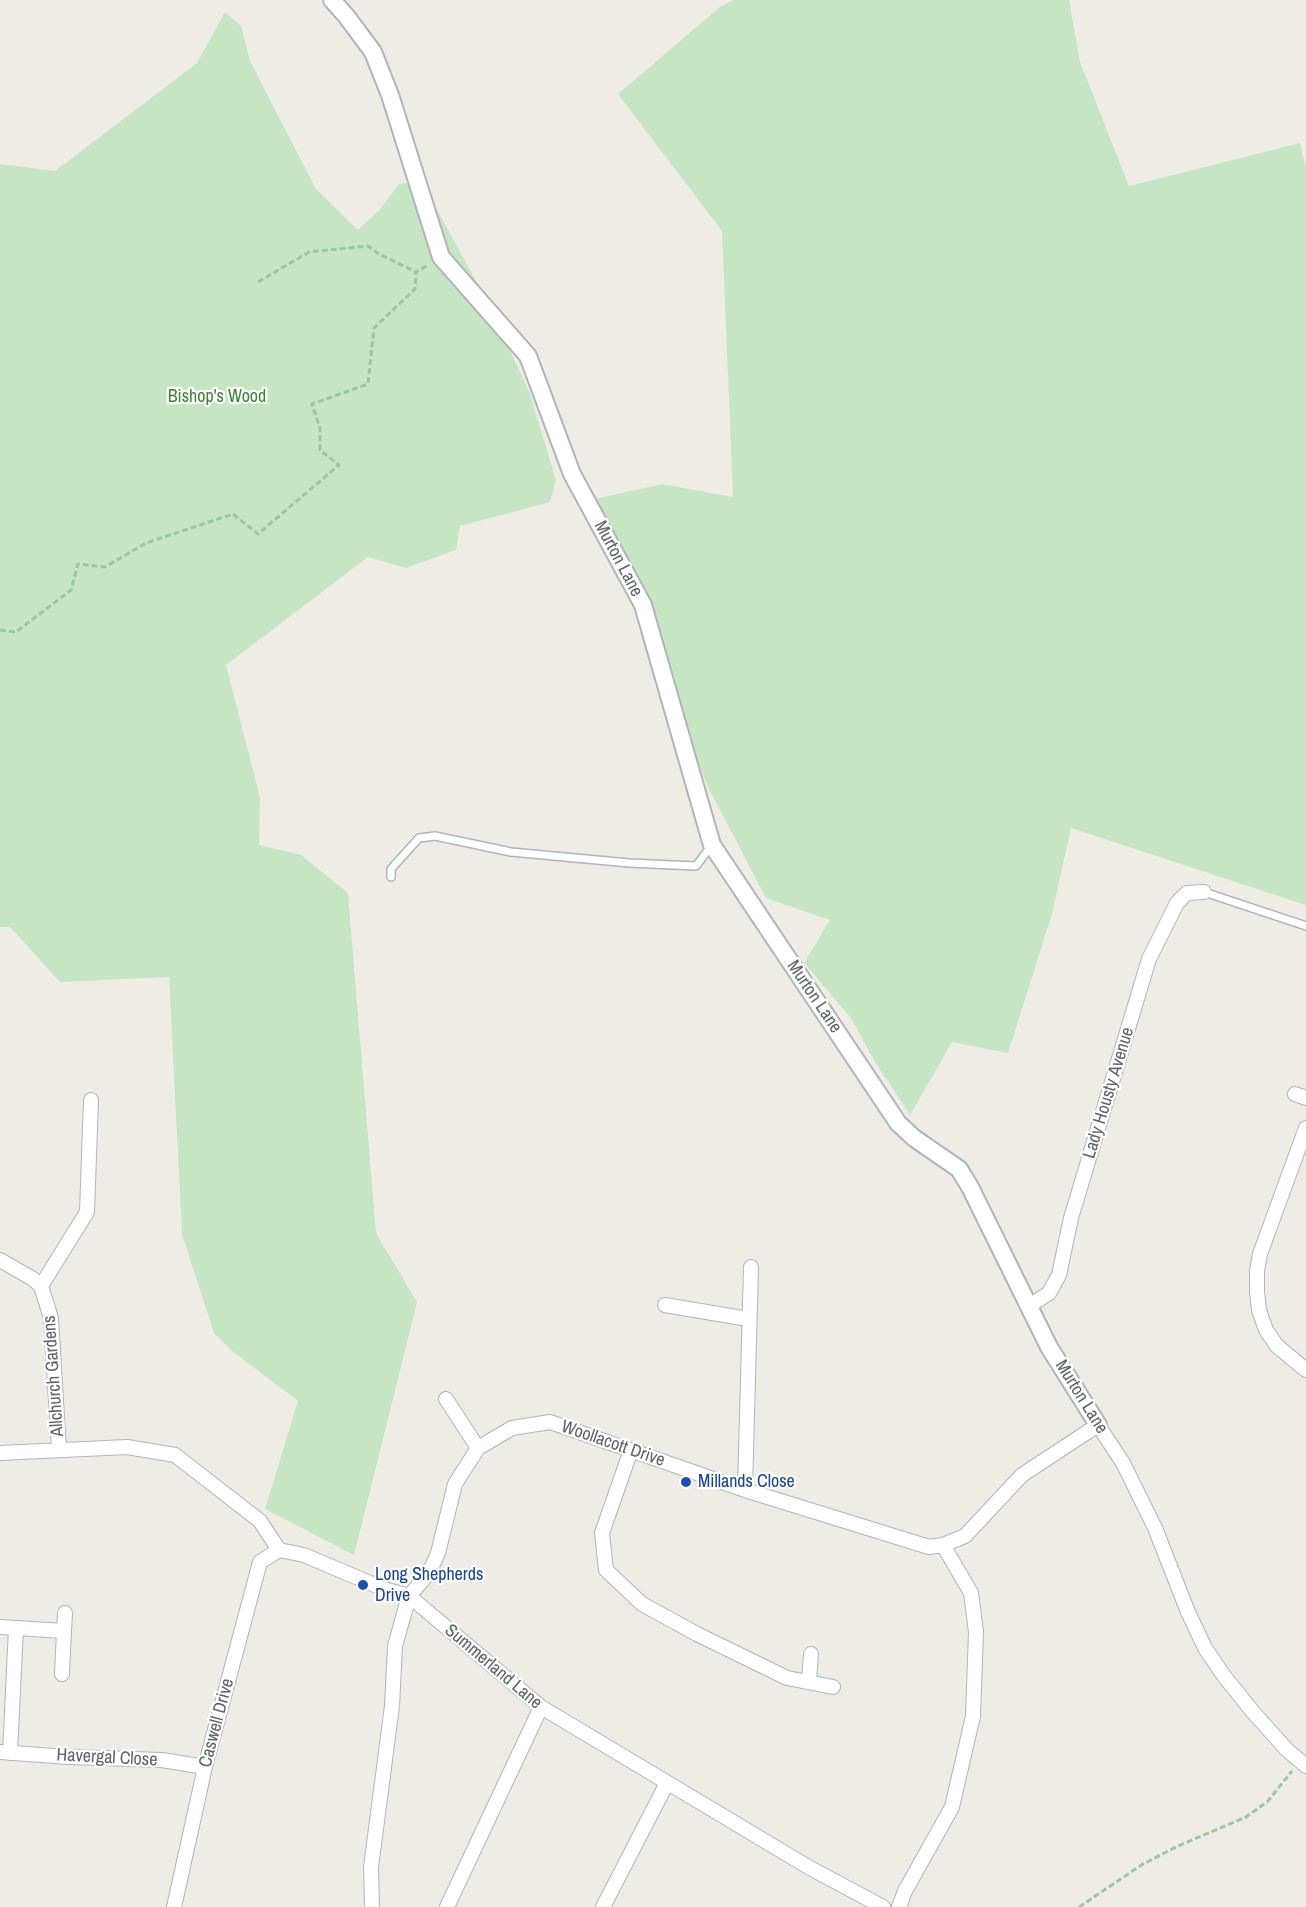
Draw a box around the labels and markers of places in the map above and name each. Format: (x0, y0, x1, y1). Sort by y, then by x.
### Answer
place label: Millands Close (698, 1471, 795, 1493)
marker: Millands Close (679, 1475, 693, 1489)
place label: Long Shepherds Drive (375, 1564, 483, 1606)
marker: Long Shepherds Drive (356, 1578, 370, 1592)

